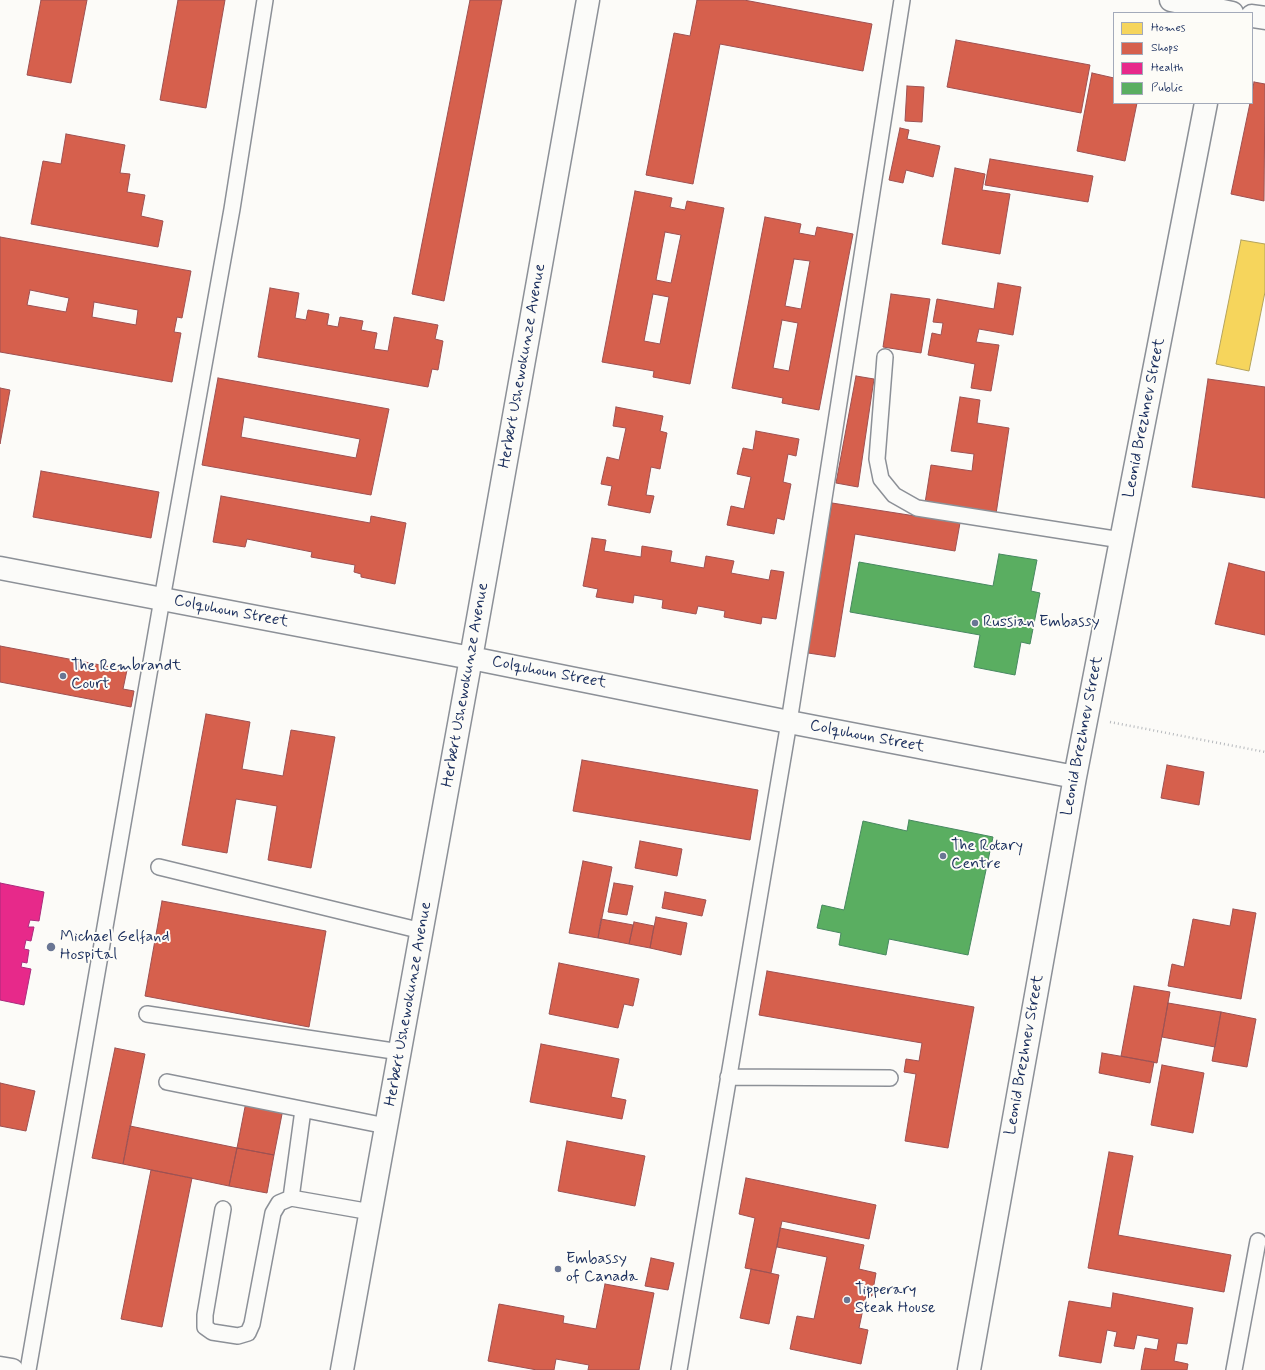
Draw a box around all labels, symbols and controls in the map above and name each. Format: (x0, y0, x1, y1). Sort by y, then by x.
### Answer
legend (1113, 12, 1253, 104)
text: Homes (1151, 20, 1186, 36)
text: Shops (1151, 40, 1178, 56)
text: Health (1151, 60, 1183, 76)
text: Public (1151, 80, 1183, 96)
street label: Herbert Ushewokunze Avenue (496, 262, 550, 470)
street label: Leonid Brezhnev Street (1120, 336, 1170, 500)
street label: Herbert Ushewokunze Avenue (439, 581, 493, 789)
street label: Colquhoun Street (172, 591, 290, 633)
place label: Russian Embassy (983, 613, 1100, 633)
marker: Russian Embassy (970, 618, 980, 628)
street label: Colquhoun Street (490, 652, 608, 694)
street label: Leonid Brezhnev Street (1058, 654, 1108, 818)
place label: The Rembrandt Court (71, 657, 181, 695)
marker: The Rembrandt Court (58, 671, 68, 681)
street label: Colquhoun Street (808, 716, 926, 758)
place label: The Rotary Centre (951, 837, 1023, 875)
marker: The Rotary Centre (938, 851, 948, 861)
street label: Herbert Ushewokunze Avenue (382, 900, 436, 1108)
place label: Michael Gelfand Hospital (60, 928, 169, 966)
marker: Michael Gelfand Hospital (45, 941, 57, 953)
street label: Leonid Brezhnev Street (1001, 973, 1049, 1137)
place label: Embassy of Canada (566, 1250, 638, 1288)
marker: Embassy of Canada (553, 1264, 563, 1274)
place label: Tipperary Steak House (855, 1281, 936, 1319)
marker: Tipperary Steak House (842, 1295, 852, 1305)

